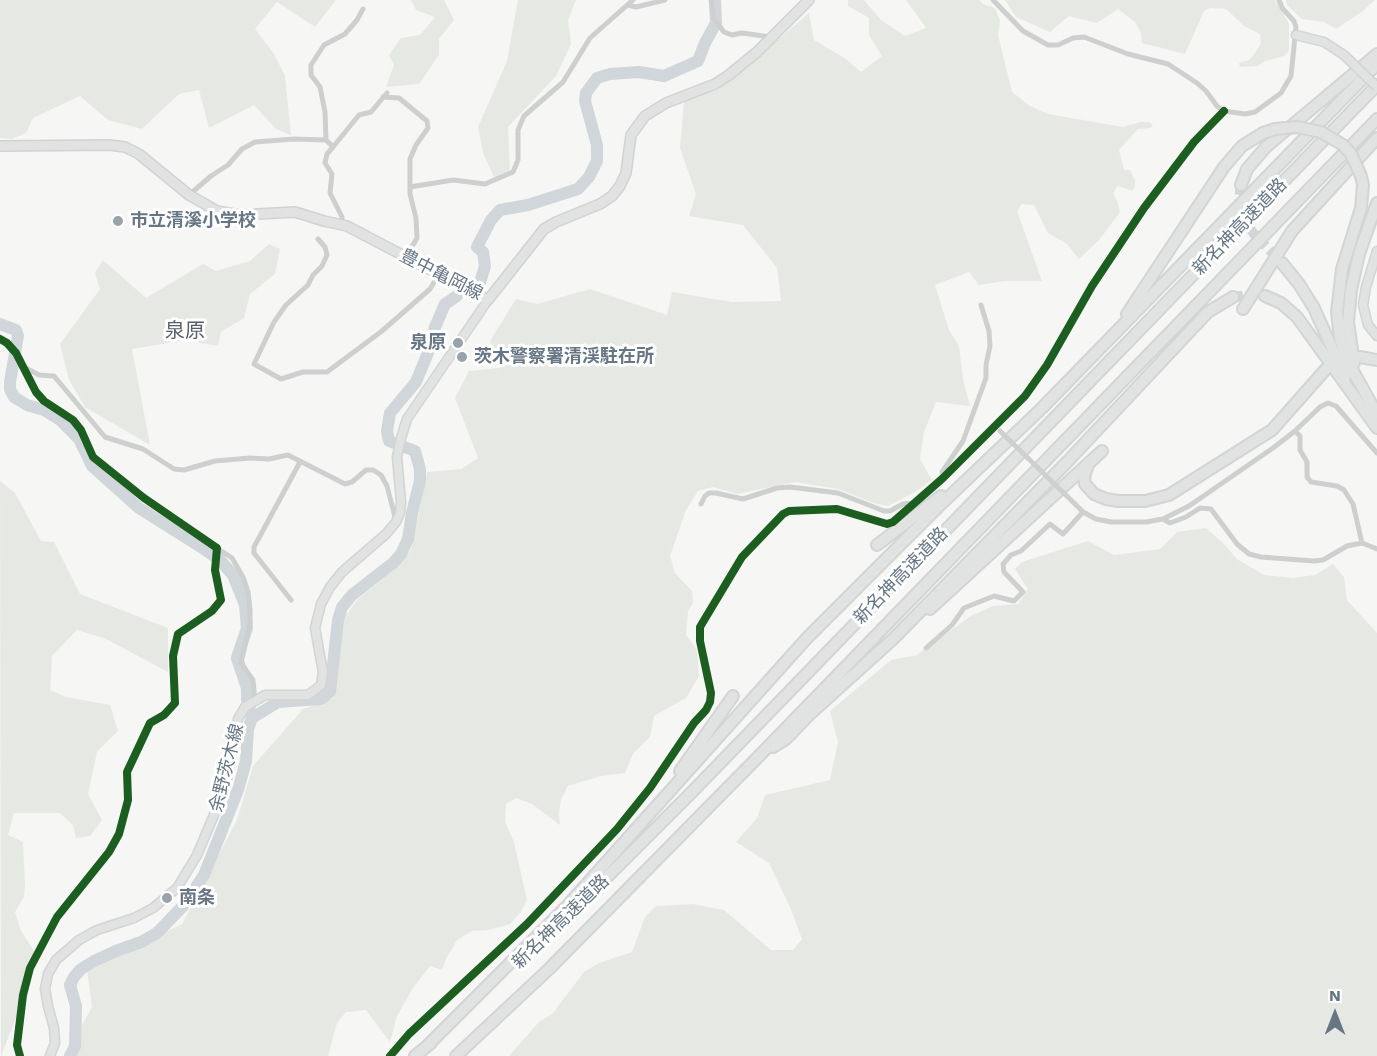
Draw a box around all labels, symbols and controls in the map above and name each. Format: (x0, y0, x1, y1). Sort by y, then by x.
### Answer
street label: 新名神高速道路 (1188, 174, 1292, 280)
place label: 市立清溪小学校 (130, 210, 256, 232)
marker: 市立清溪小学校 (111, 214, 125, 228)
street label: 豊中亀岡線 (396, 245, 486, 305)
district label: 泉原 (165, 319, 205, 343)
place label: 泉原 (410, 332, 446, 354)
marker: 泉原 (451, 336, 465, 350)
place label: 茨木警察署清渓駐在所 (474, 346, 654, 368)
marker: 茨木警察署清渓駐在所 (455, 350, 469, 364)
street label: 新名神高速道路 (849, 523, 953, 629)
street label: 余野茨木線 (206, 722, 248, 814)
street label: 新名神高速道路 (508, 870, 614, 974)
place label: 南条 (179, 887, 215, 909)
marker: 南条 (160, 891, 174, 905)
north arrow (1305, 984, 1365, 1044)
text: N (1329, 986, 1341, 1005)

